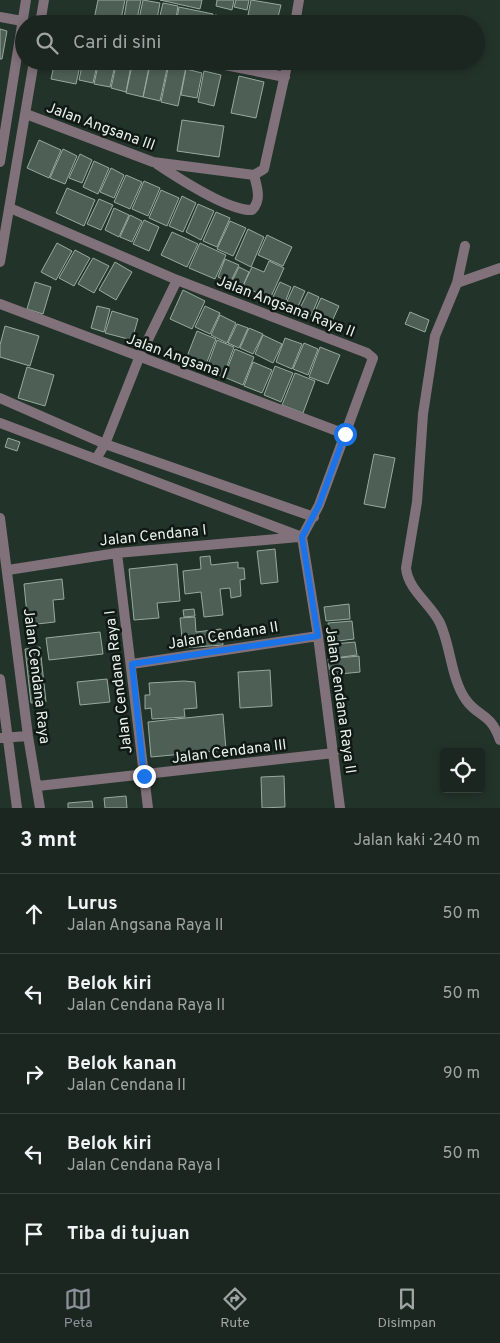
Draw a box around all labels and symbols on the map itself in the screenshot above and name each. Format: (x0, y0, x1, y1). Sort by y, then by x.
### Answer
street label: Jalan Angsana III (44, 99, 157, 156)
street label: Jalan Angsana Raya II (214, 272, 357, 343)
street label: Jalan Angsana I (123, 330, 230, 384)
route start (334, 423, 357, 446)
street label: Jalan Cendana I (99, 521, 208, 552)
street label: Jalan Cendana Raya (18, 607, 53, 745)
street label: Jalan Cendana Raya I (101, 609, 138, 755)
street label: Jalan Cendana II (167, 618, 280, 655)
street label: Jalan Cendana Raya II (320, 625, 359, 775)
street label: Jalan Cendana III (171, 736, 288, 769)
route end (133, 765, 156, 788)

